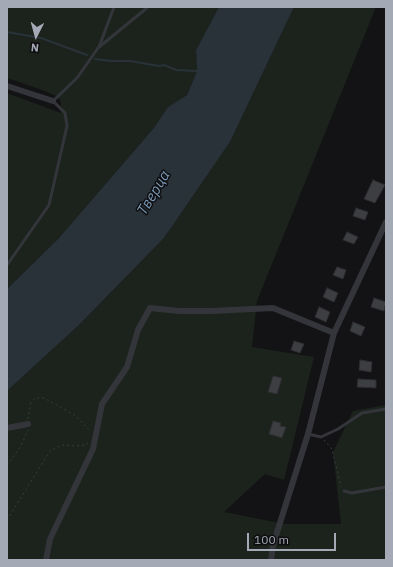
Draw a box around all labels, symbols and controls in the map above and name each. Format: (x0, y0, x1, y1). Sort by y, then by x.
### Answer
north arrow (16, 16, 56, 56)
text: N (30, 41, 39, 55)
water label: Тверца (134, 167, 174, 219)
scale bar (249, 525, 338, 551)
text: 100 m (254, 532, 289, 547)

